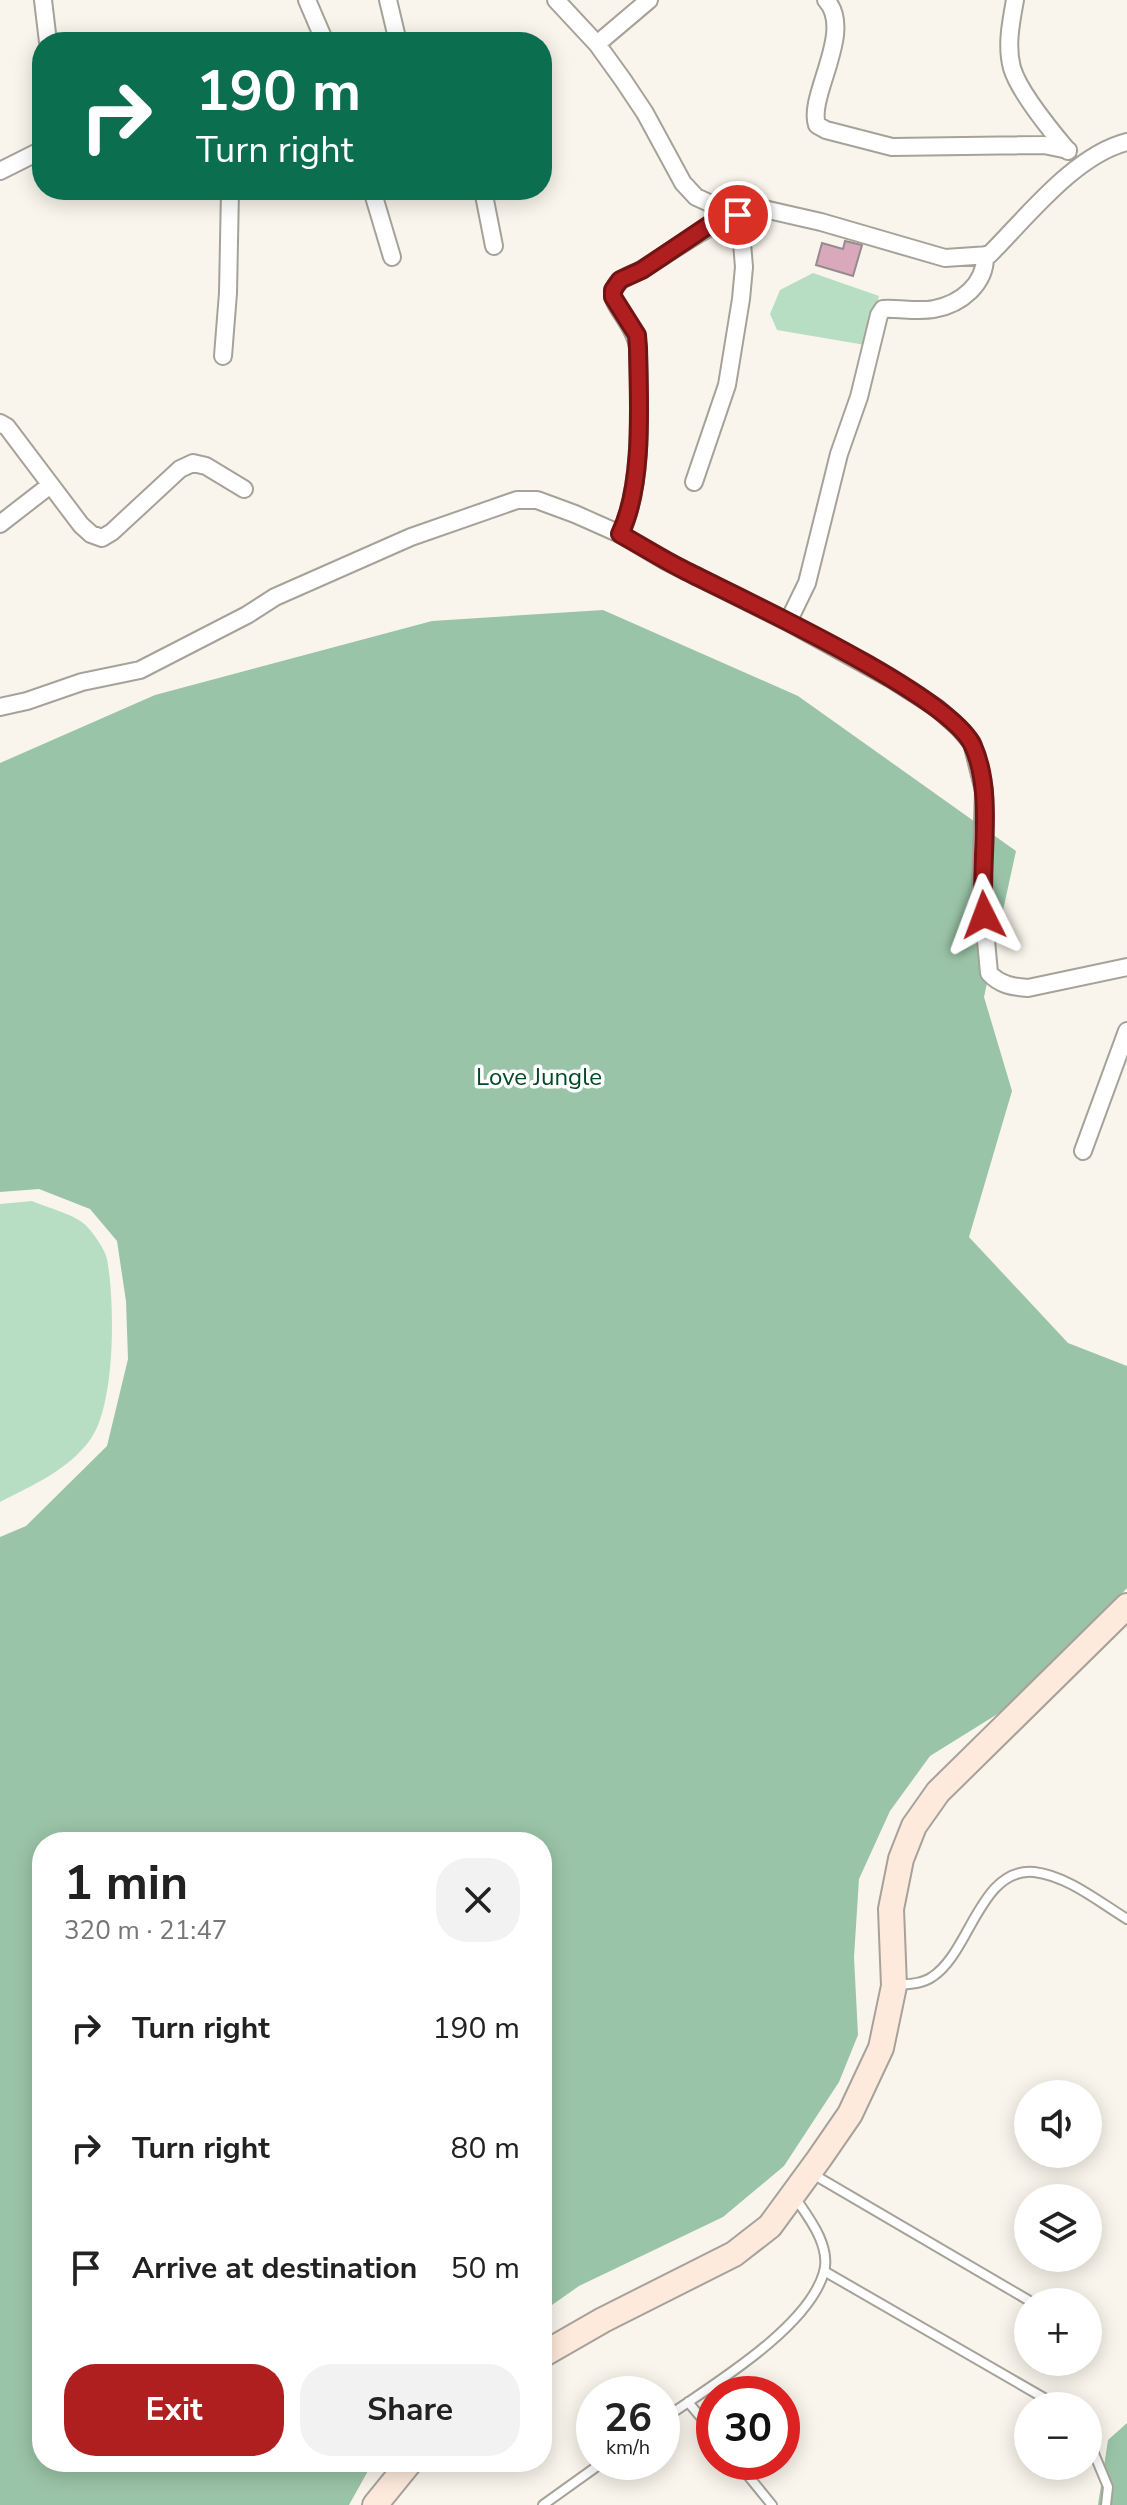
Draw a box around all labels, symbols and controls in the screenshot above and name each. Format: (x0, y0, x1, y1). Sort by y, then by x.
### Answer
text: 190 m (196, 53, 361, 130)
icon: right (64, 64, 168, 168)
text: Turn right (196, 126, 353, 175)
pin (704, 181, 772, 249)
icon: arrive (716, 193, 760, 237)
position arrow (942, 873, 1026, 957)
park label: Love Jungle (476, 1061, 602, 1093)
text: 1 min (64, 1850, 188, 1916)
button: close (436, 1858, 520, 1942)
text: 320 m · 21:47 (64, 1913, 227, 1948)
icon: right (64, 2006, 108, 2050)
text: Turn right (132, 2008, 270, 2049)
text: 190 m (433, 2008, 520, 2049)
map controls (1014, 2080, 1102, 2480)
button: sound (1014, 2080, 1102, 2168)
icon: right (64, 2126, 108, 2170)
text: Turn right (132, 2128, 270, 2169)
text: 80 m (451, 2128, 520, 2169)
button: layers (1014, 2184, 1102, 2272)
icon: arrive (64, 2246, 108, 2290)
text: Arrive at destination (132, 2248, 417, 2289)
text: 50 m (451, 2248, 520, 2289)
button: + (1014, 2288, 1102, 2376)
button: Exit (64, 2364, 284, 2456)
button: Share (300, 2364, 520, 2456)
speed limit sign: 30 (696, 2376, 800, 2480)
text: 26 (604, 2391, 652, 2445)
button: − (1014, 2392, 1102, 2480)
text: km/h (606, 2434, 650, 2461)

